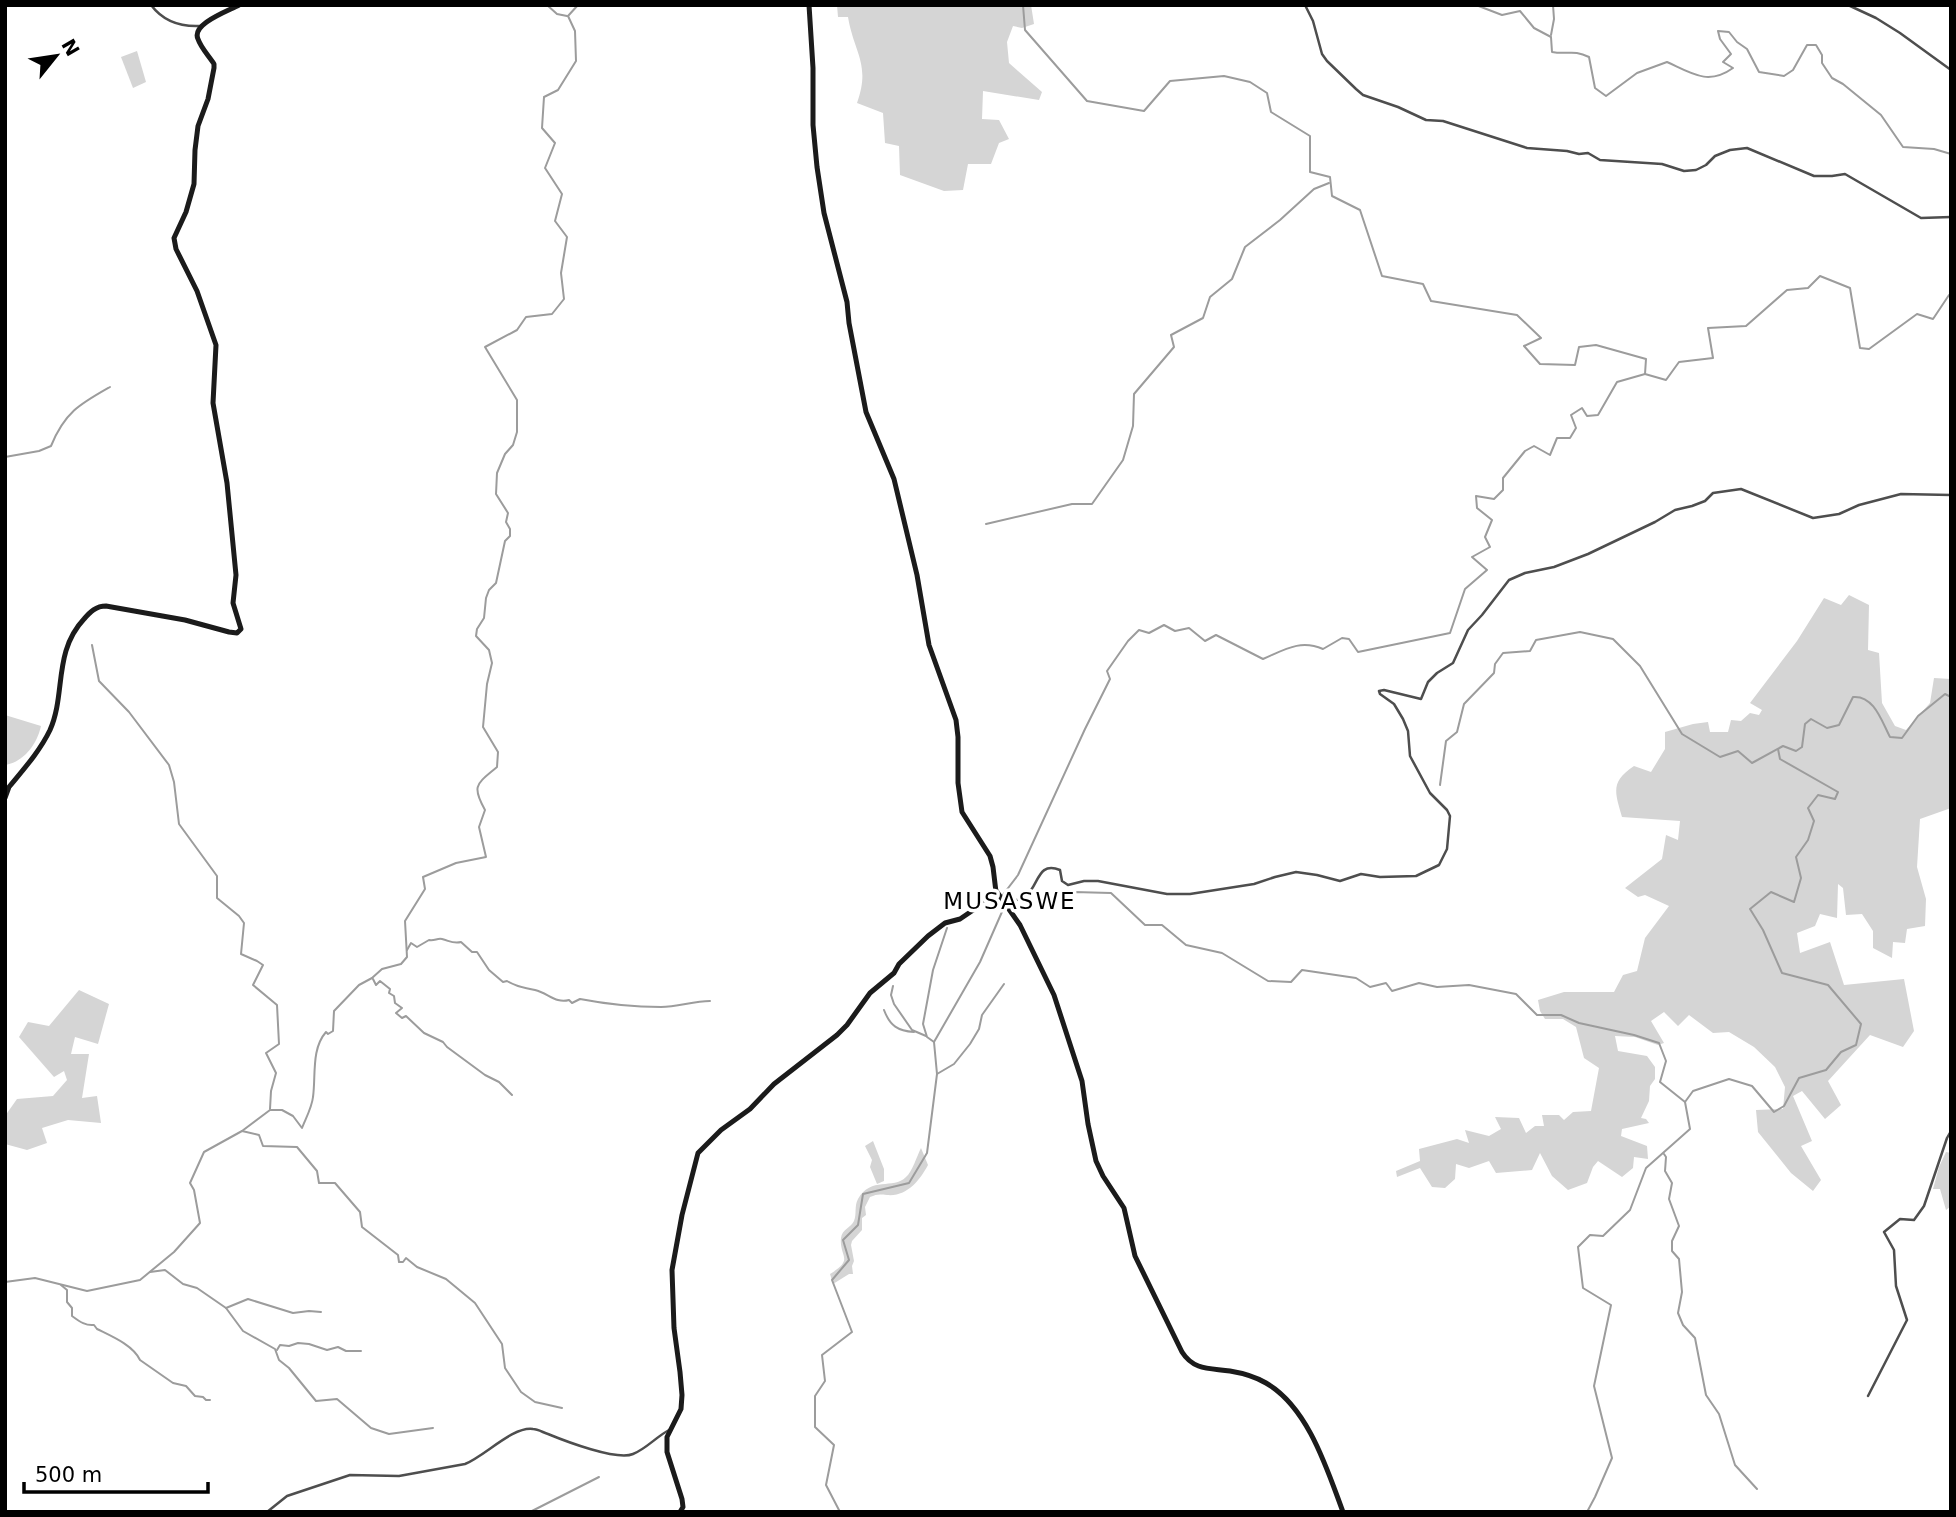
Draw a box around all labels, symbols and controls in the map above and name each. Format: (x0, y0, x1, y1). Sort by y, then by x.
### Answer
north arrow (21, 21, 91, 91)
text: N (57, 35, 84, 60)
district label: MUSASWE (943, 888, 1077, 914)
scale bar (24, 1450, 208, 1494)
text: 500 m (35, 1463, 102, 1487)

